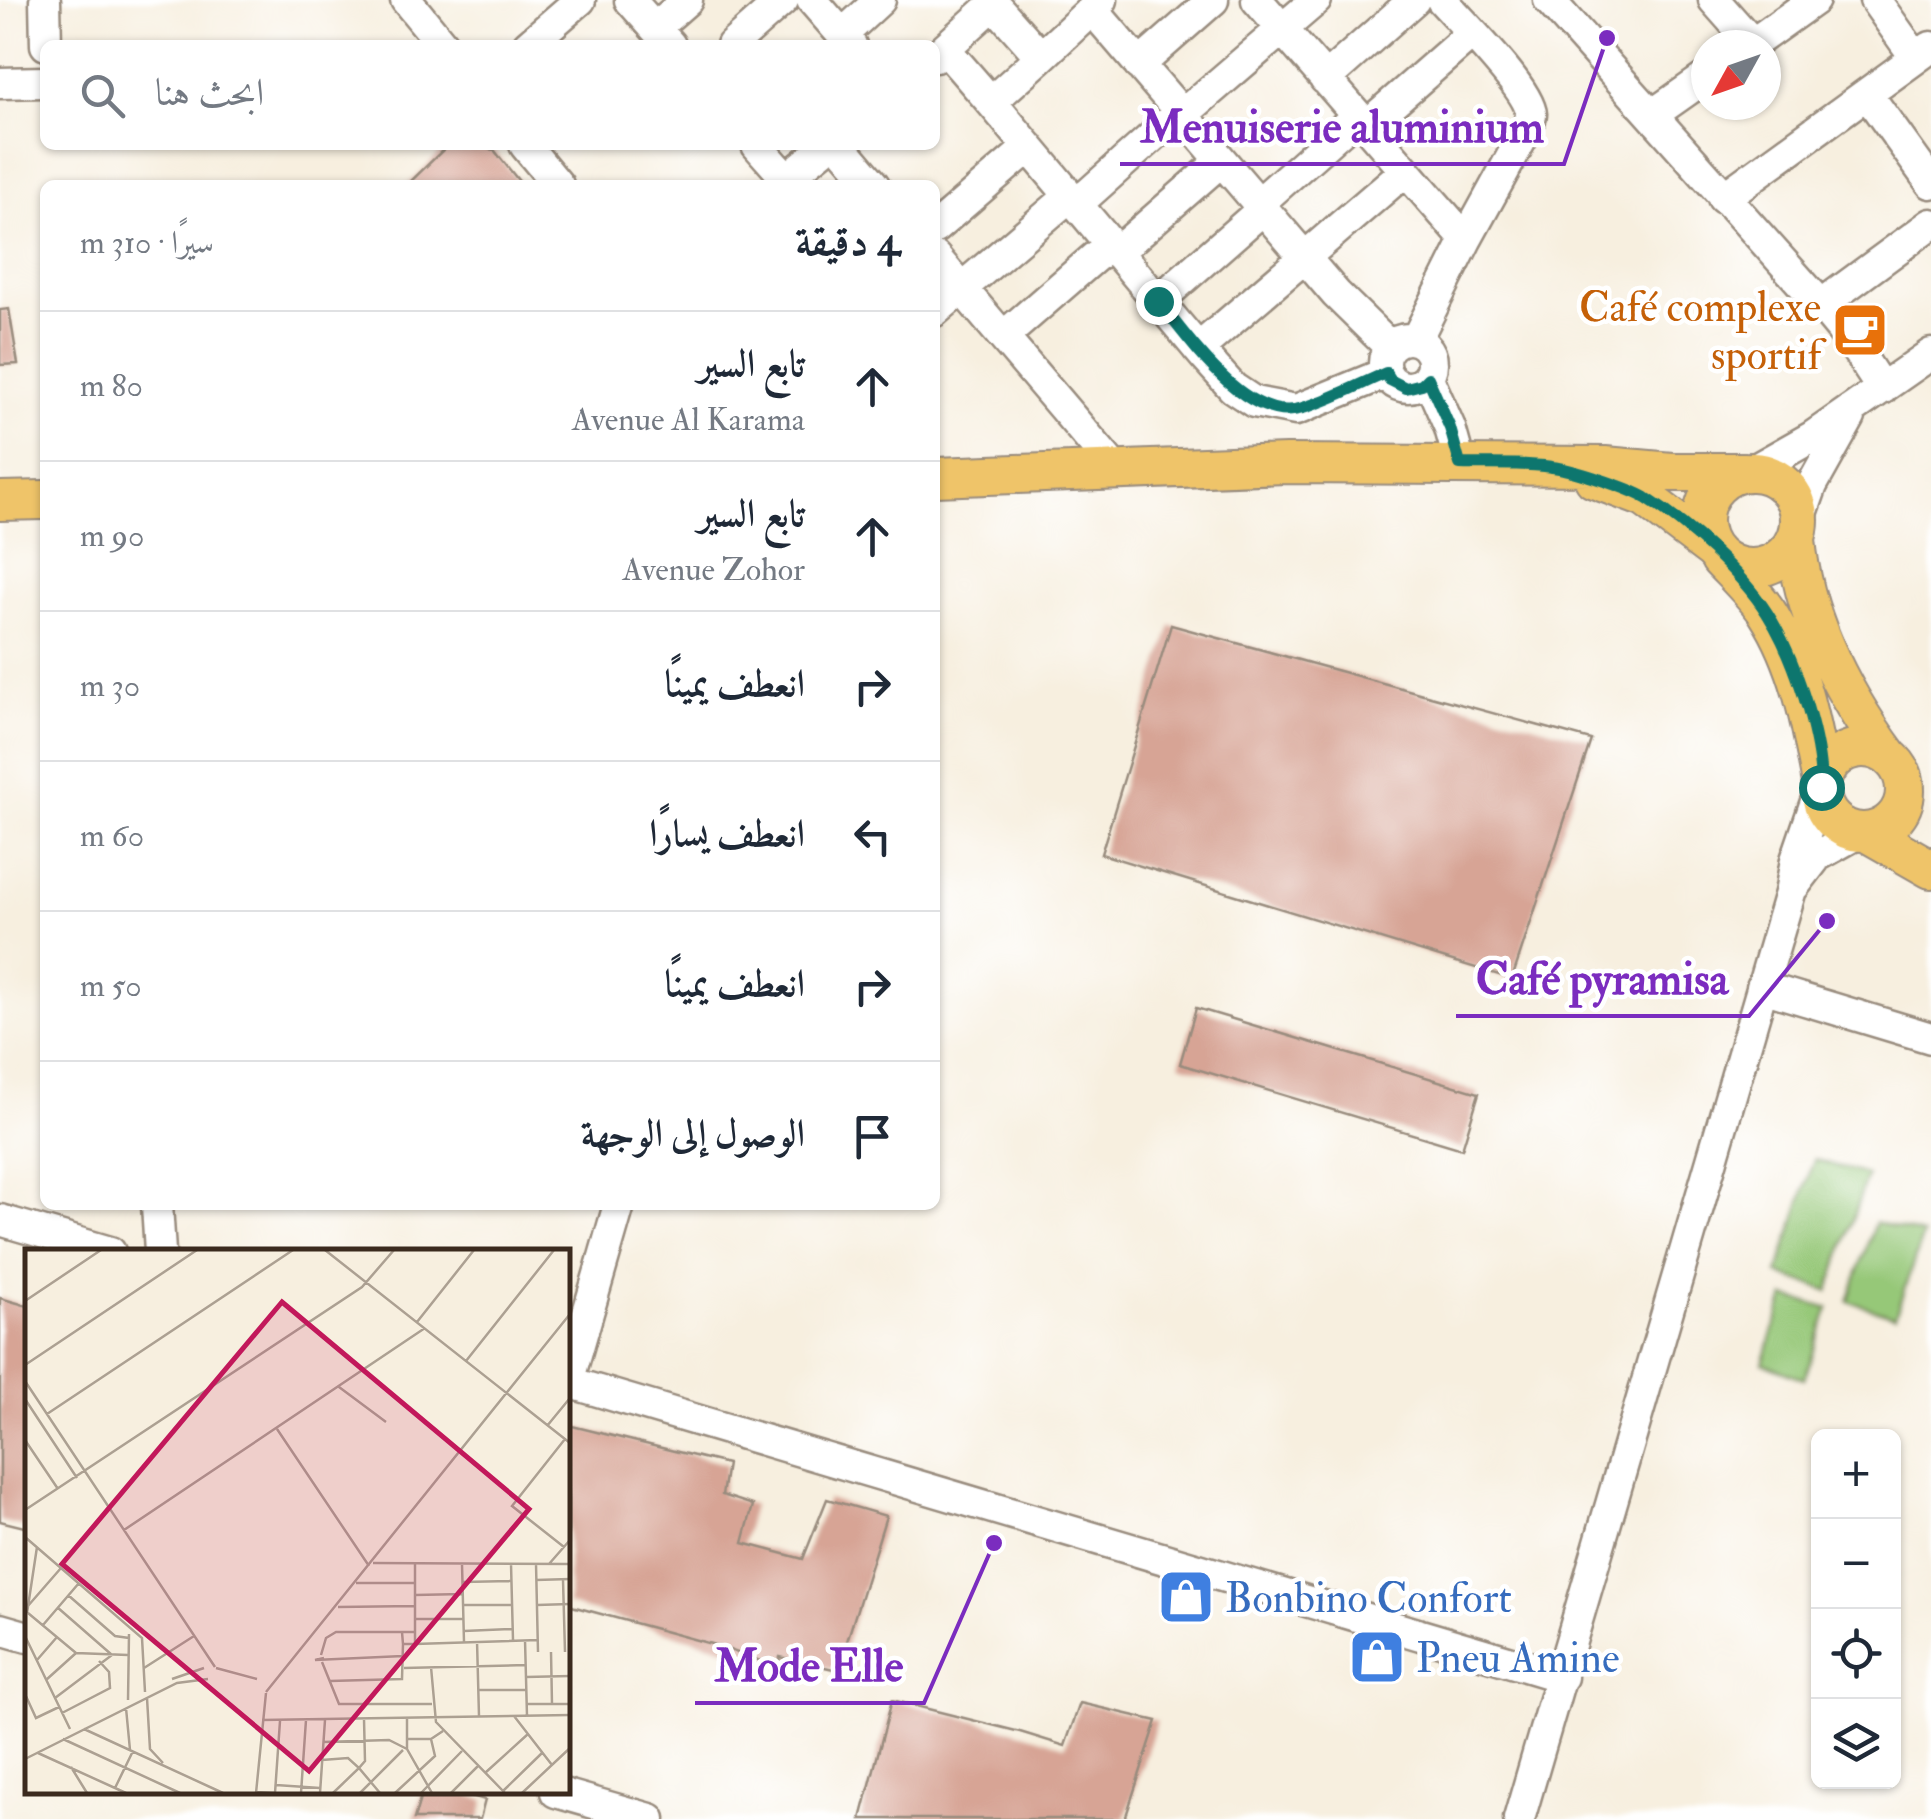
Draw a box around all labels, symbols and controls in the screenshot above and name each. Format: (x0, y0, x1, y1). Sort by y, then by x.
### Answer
north arrow (1691, 30, 1781, 120)
search box (40, 40, 940, 150)
icon: search (75, 68, 130, 123)
text: ابحث هنا (155, 69, 264, 117)
callout: Menuiserie aluminium (1120, 89, 1564, 164)
text: Menuiserie aluminium (1139, 100, 1544, 156)
text: 4 دقيقة (795, 216, 900, 268)
text: سيرًا · 310 m (80, 223, 214, 263)
route end (1136, 279, 1182, 325)
place label: Café complexe sportif (1579, 282, 1827, 382)
cafe icon: Café complexe sportif (1830, 300, 1890, 360)
text: تابع السير (698, 340, 805, 388)
icon: ahead (845, 359, 900, 414)
text: 80 m (80, 366, 143, 406)
text: Avenue Al Karama (572, 400, 805, 440)
text: تابع السير (698, 490, 805, 538)
icon: ahead (845, 509, 900, 564)
text: 90 m (80, 516, 144, 556)
text: Avenue Zohor (622, 550, 805, 590)
icon: right (845, 659, 900, 714)
text: انعطف يمينًا (665, 660, 805, 708)
text: 30 m (80, 666, 140, 706)
route start (1799, 765, 1845, 811)
icon: left (845, 809, 900, 864)
text: انعطف يسارًا (649, 810, 805, 858)
text: 60 m (80, 816, 144, 856)
callout: Café pyramisa (1456, 941, 1749, 1016)
text: Café pyramisa (1476, 952, 1730, 1008)
icon: right (845, 959, 900, 1014)
text: انعطف يمينًا (665, 960, 805, 1008)
text: 50 m (80, 966, 142, 1006)
icon: arrive (845, 1109, 900, 1164)
text: الوصول إلى الوجهة (581, 1110, 805, 1158)
inset map (25, 1249, 570, 1794)
map controls (1811, 1429, 1901, 1789)
button: + (1811, 1429, 1901, 1519)
button: − (1811, 1519, 1901, 1609)
shop icon: Bonbino Confort (1156, 1567, 1216, 1627)
place label: Bonbino Confort (1225, 1573, 1512, 1625)
button: locate (1811, 1609, 1901, 1699)
shop icon: Pneu Amine (1347, 1627, 1407, 1687)
callout: Mode Elle (695, 1628, 924, 1703)
place label: Pneu Amine (1416, 1633, 1619, 1685)
text: Mode Elle (714, 1639, 904, 1695)
button: layers (1811, 1699, 1901, 1789)

